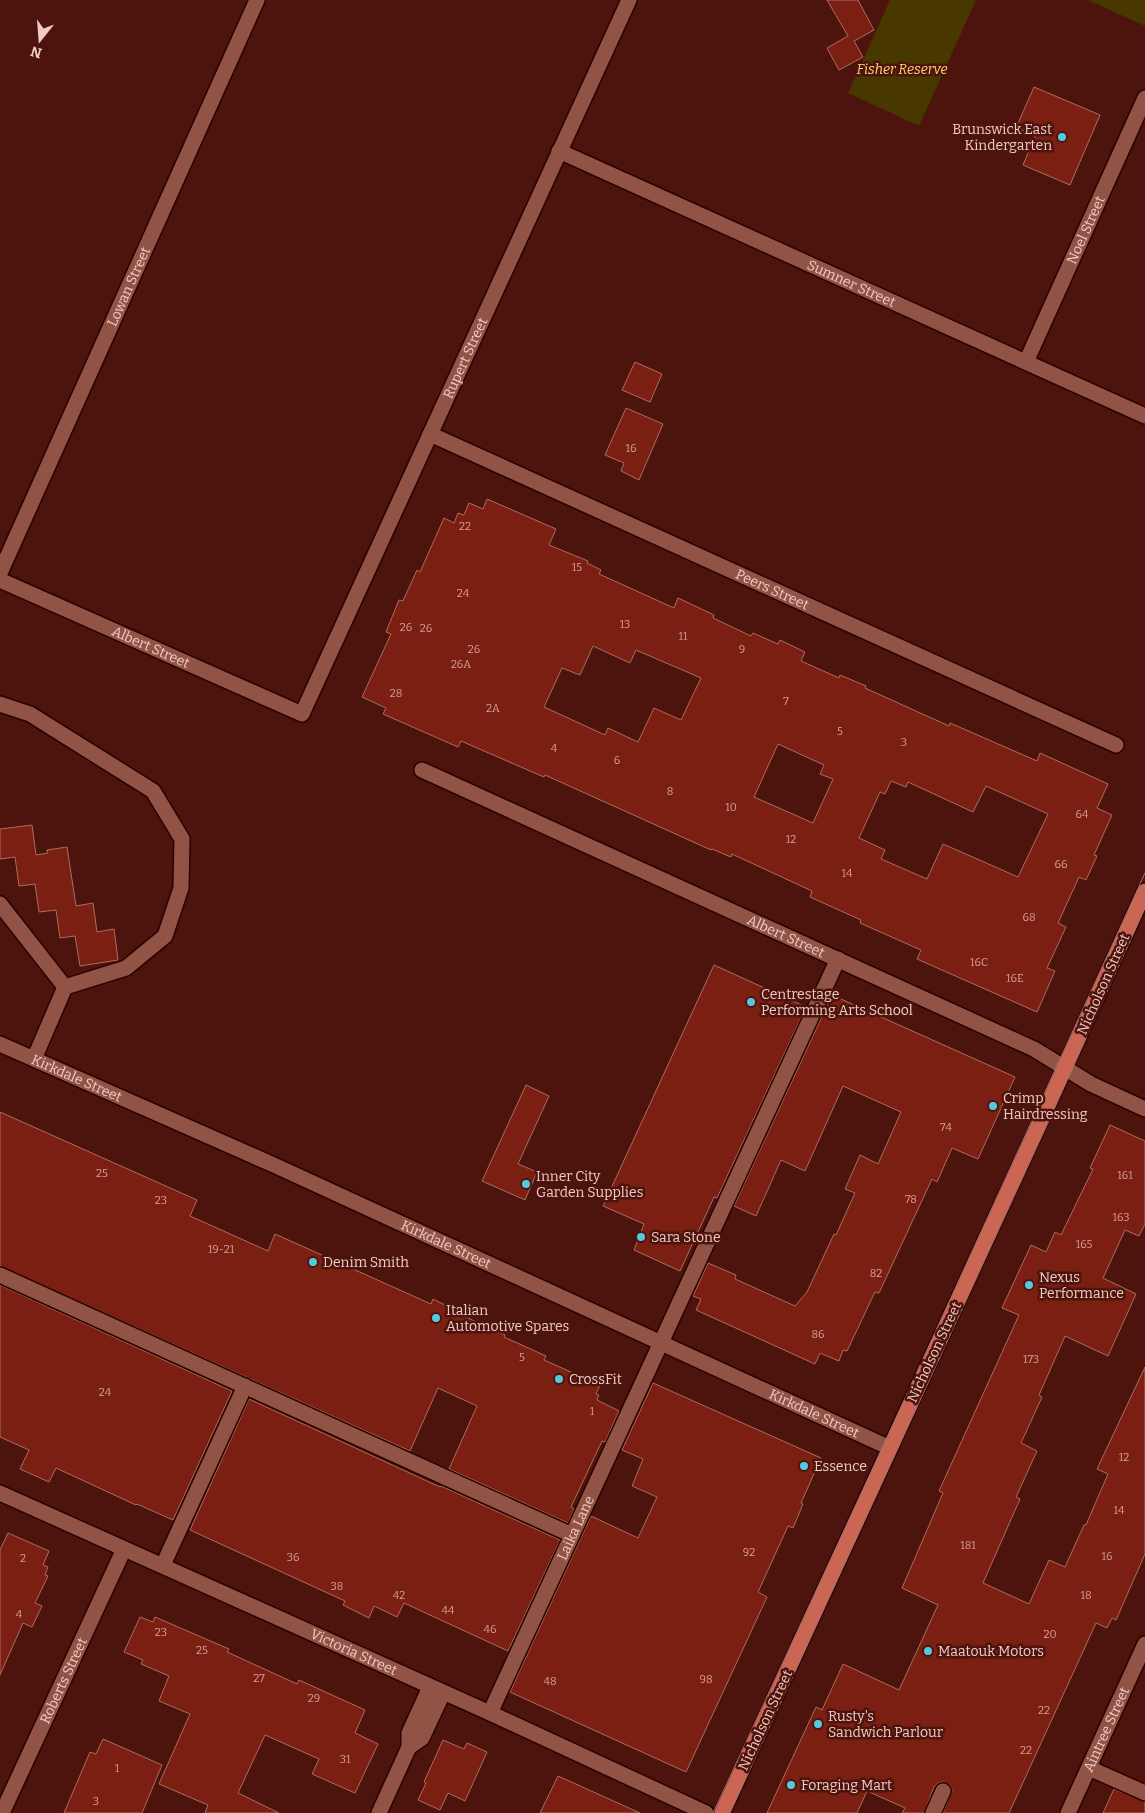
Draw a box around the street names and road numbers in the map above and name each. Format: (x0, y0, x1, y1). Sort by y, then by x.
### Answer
street label: Noel Street (1063, 193, 1109, 267)
street label: Lowan Street (104, 244, 154, 329)
street label: Sumner Street (804, 256, 898, 311)
street label: Rupert Street (440, 315, 491, 401)
street label: Peers Street (733, 566, 812, 614)
street label: Albert Street (109, 623, 192, 672)
street label: Albert Street (744, 911, 827, 961)
street label: Nicholson Street (1074, 931, 1133, 1037)
street label: Kirkdale Street (29, 1051, 125, 1106)
street label: Kirkdale Street (398, 1217, 494, 1273)
street label: Nicholson Street (904, 1299, 965, 1405)
street label: Kirkdale Street (766, 1386, 862, 1442)
street label: Laika Lane (554, 1493, 598, 1563)
street label: Victoria Street (308, 1626, 400, 1679)
street label: Roberts Street (36, 1635, 91, 1726)
street label: Nicholson Street (735, 1667, 796, 1773)
street label: Aintree Street (1080, 1684, 1133, 1775)

